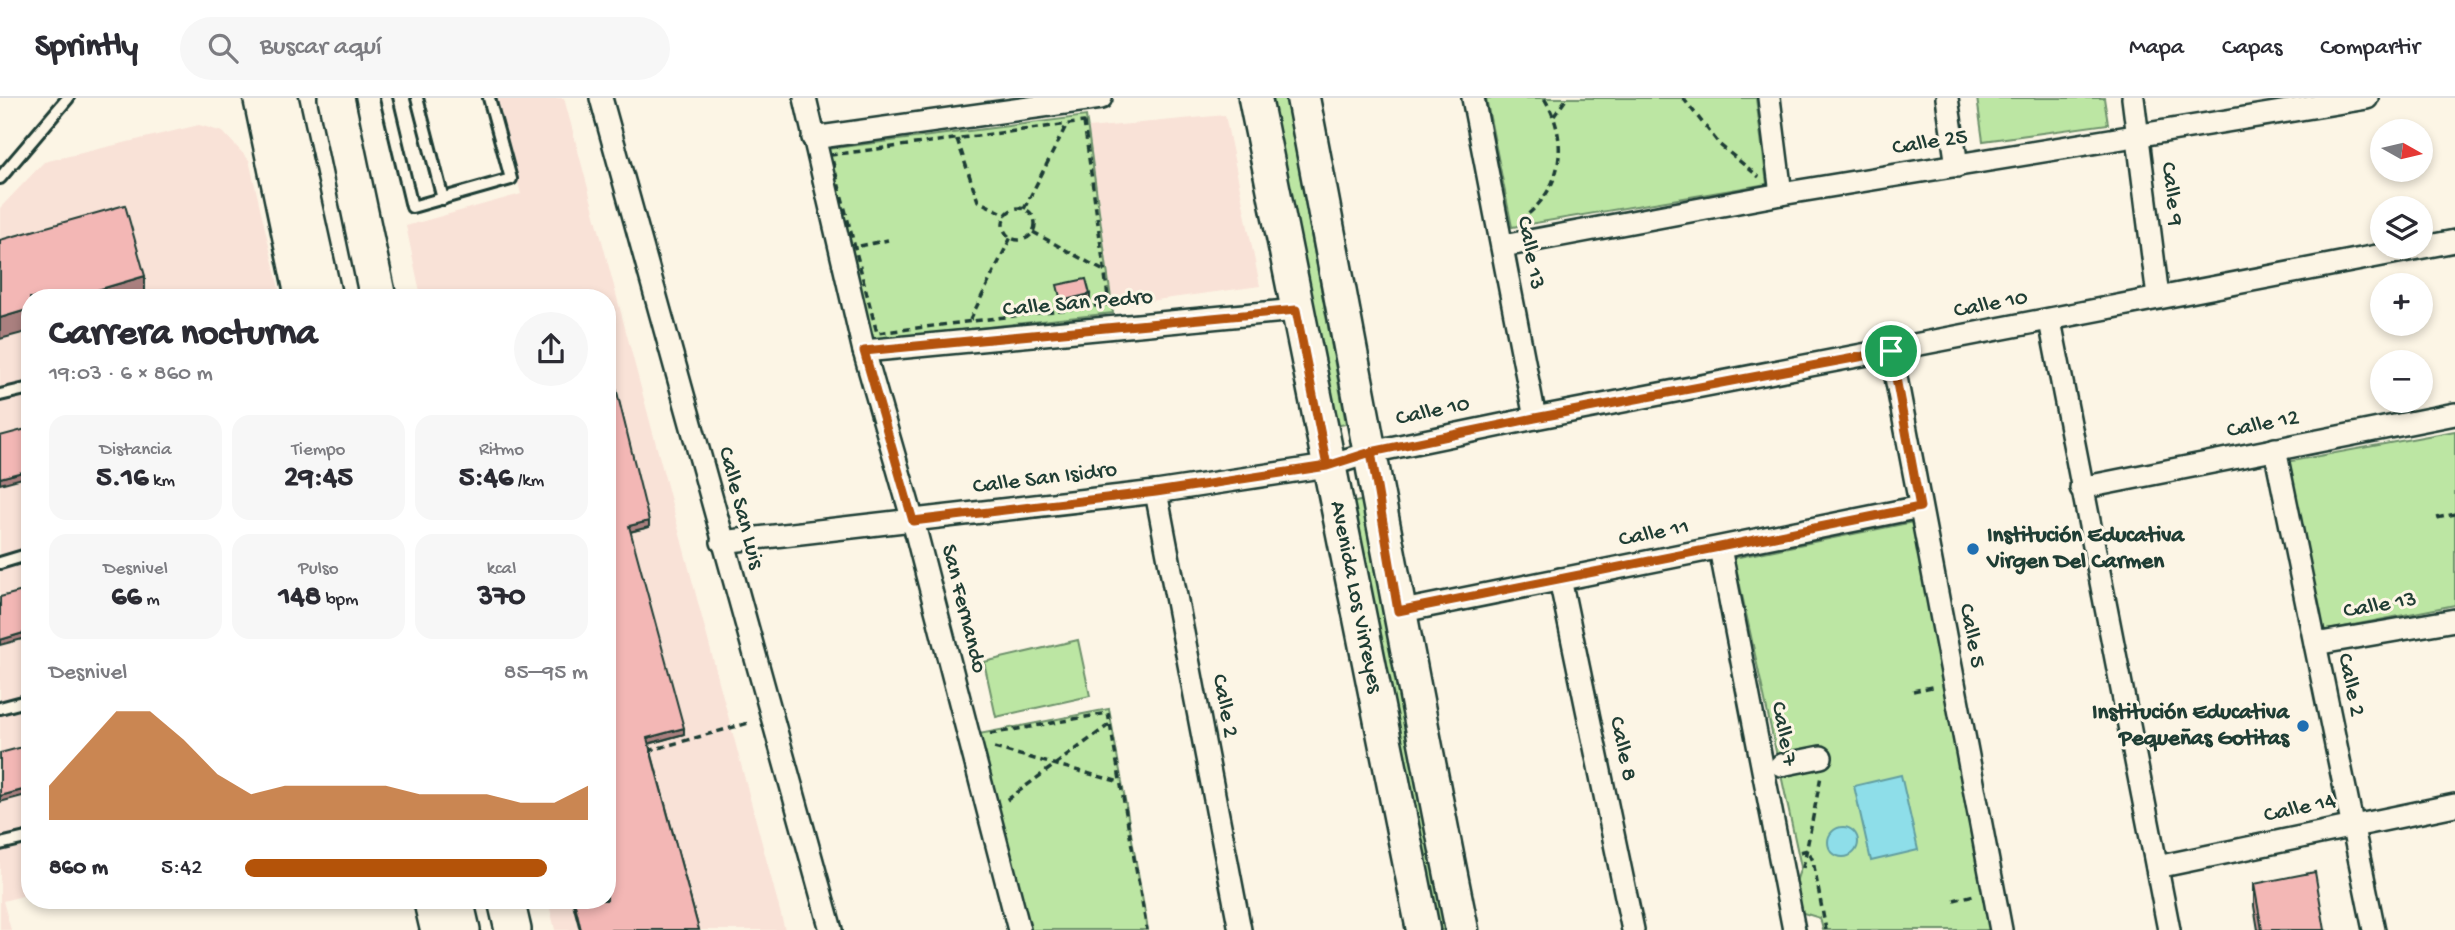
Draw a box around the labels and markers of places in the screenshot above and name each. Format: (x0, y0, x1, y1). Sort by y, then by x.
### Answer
pin (1861, 321, 1921, 381)
place label: Institución Educativa Virgen Del Carmen (1986, 523, 2185, 576)
marker: Institución Educativa Virgen Del Carmen (1965, 541, 1981, 557)
place label: Institución Educativa Pequeñas Gotitas (2092, 700, 2291, 753)
marker: Institución Educativa Pequeñas Gotitas (2295, 718, 2311, 734)

